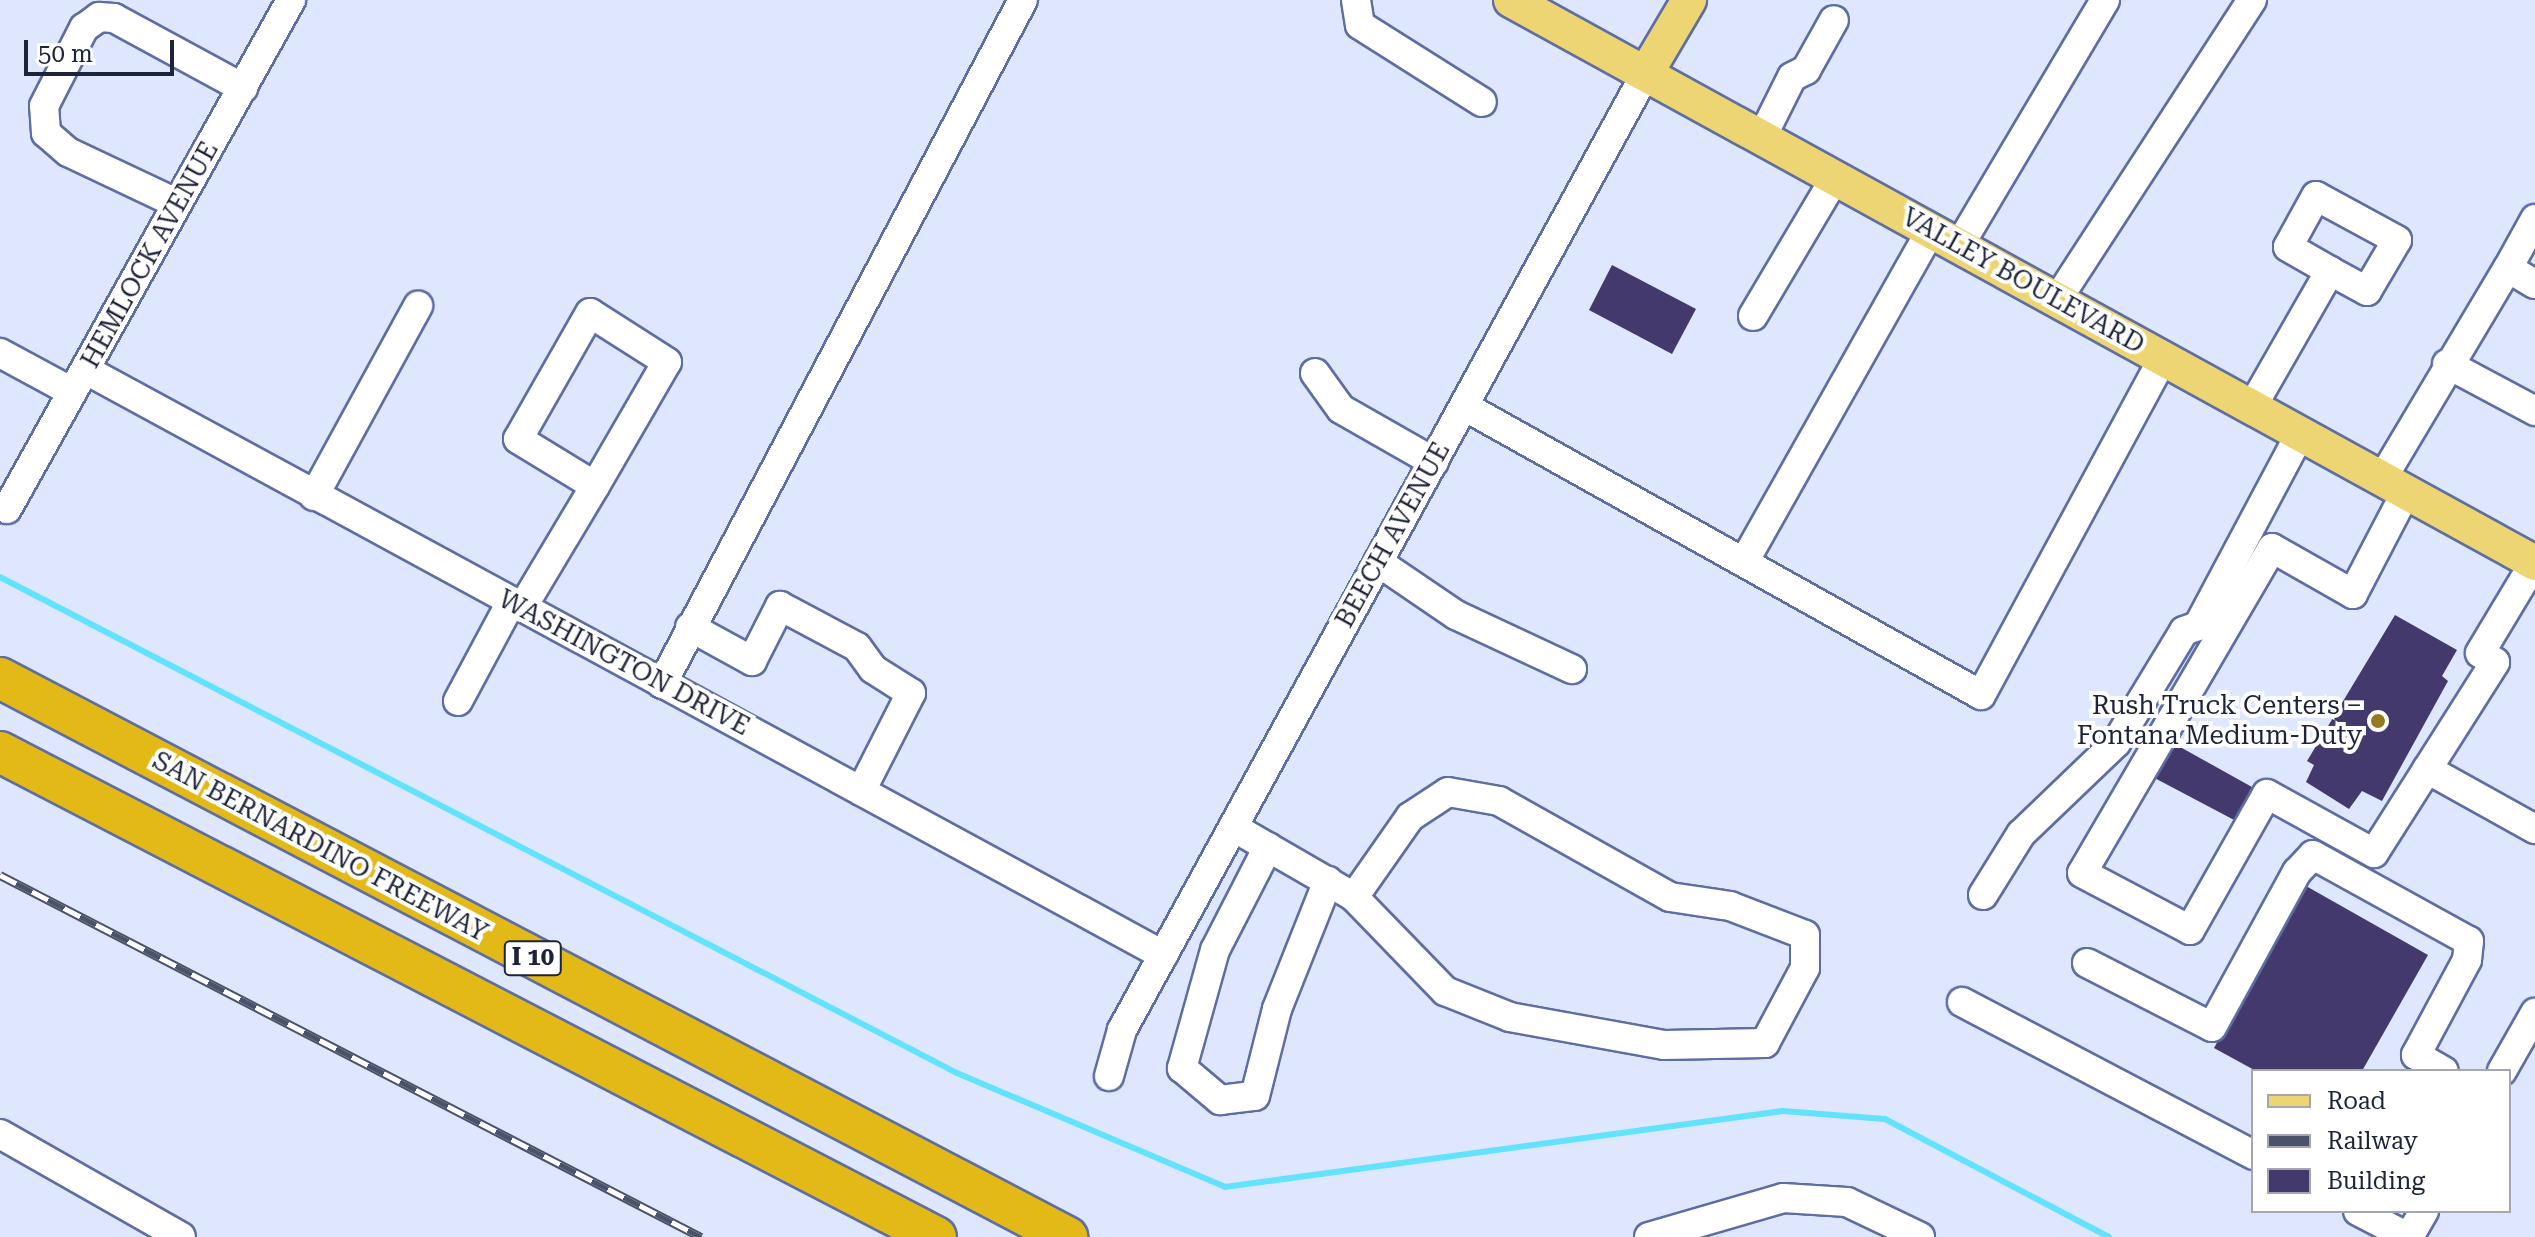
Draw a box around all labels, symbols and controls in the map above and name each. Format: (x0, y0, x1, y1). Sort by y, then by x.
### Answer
scale bar (28, 24, 178, 74)
text: 50 m (38, 40, 93, 68)
street label: HEMLOCK AVENUE (75, 136, 225, 374)
street label: VALLEY BOULEVARD (1896, 201, 2150, 361)
street label: BEECH AVENUE (1329, 437, 1457, 633)
street label: WASHINGTON DRIVE (493, 583, 755, 743)
place label: Rush Truck Centers – Fontana Medium-Duty (2077, 690, 2362, 752)
marker: Rush Truck Centers – Fontana Medium-Duty (2369, 712, 2387, 730)
street label: SAN BERNARDINO FREEWAY (147, 745, 493, 949)
road number: I 10 (503, 938, 563, 978)
legend (2251, 1069, 2511, 1213)
text: Road (2327, 1087, 2386, 1115)
text: Railway (2327, 1127, 2418, 1155)
text: Building (2327, 1167, 2425, 1195)

